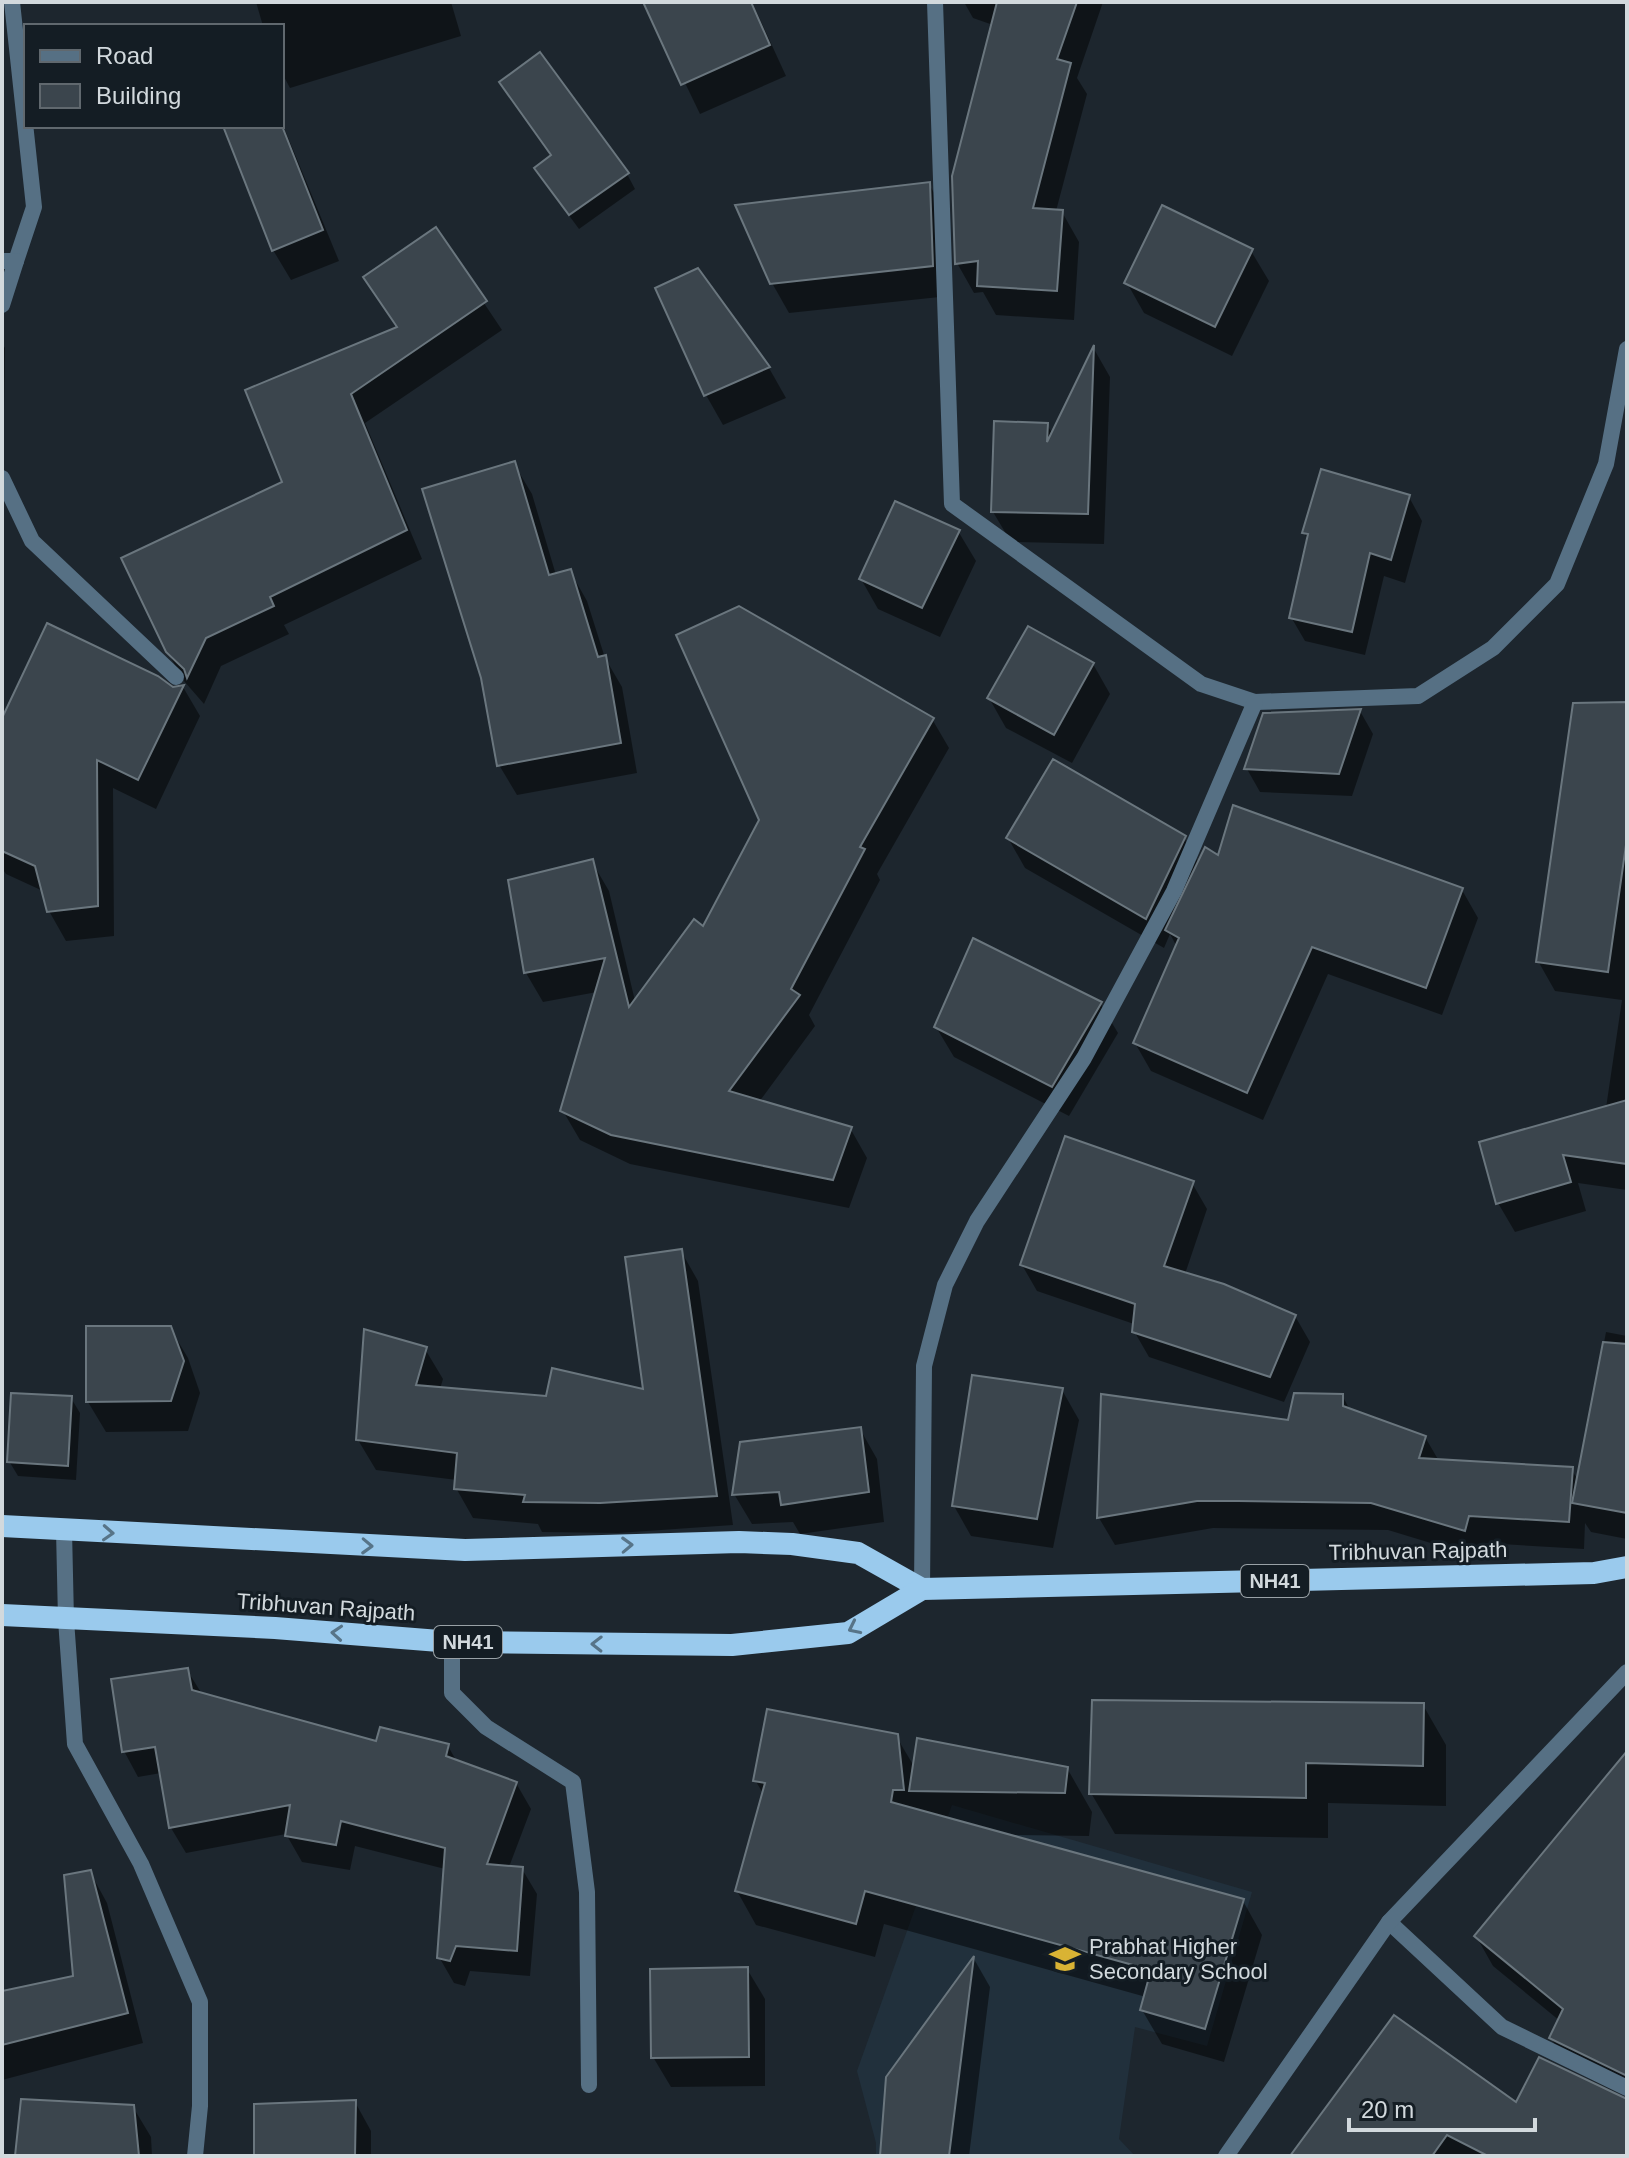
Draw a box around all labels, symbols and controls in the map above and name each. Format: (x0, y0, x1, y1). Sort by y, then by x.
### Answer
legend (24, 24, 284, 128)
text: Road (96, 42, 153, 69)
text: Building (96, 82, 181, 109)
one-way arrow (102, 1524, 115, 1541)
one-way arrow (621, 1536, 634, 1554)
one-way arrow (361, 1537, 374, 1554)
street label: Tribhuvan Rajpath (1328, 1537, 1508, 1565)
road number: NH41 (1241, 1565, 1309, 1597)
street label: Tribhuvan Rajpath (236, 1588, 416, 1626)
one-way arrow (848, 1618, 863, 1633)
one-way arrow (330, 1625, 343, 1642)
road number: NH41 (434, 1626, 502, 1658)
one-way arrow (590, 1635, 603, 1652)
place label: Prabhat Higher Secondary School (1089, 1934, 1268, 1984)
school or university icon: Prabhat Higher Secondary School (1048, 1942, 1082, 1976)
scale bar (1349, 2082, 1535, 2132)
text: 20 m (1361, 2096, 1414, 2123)

